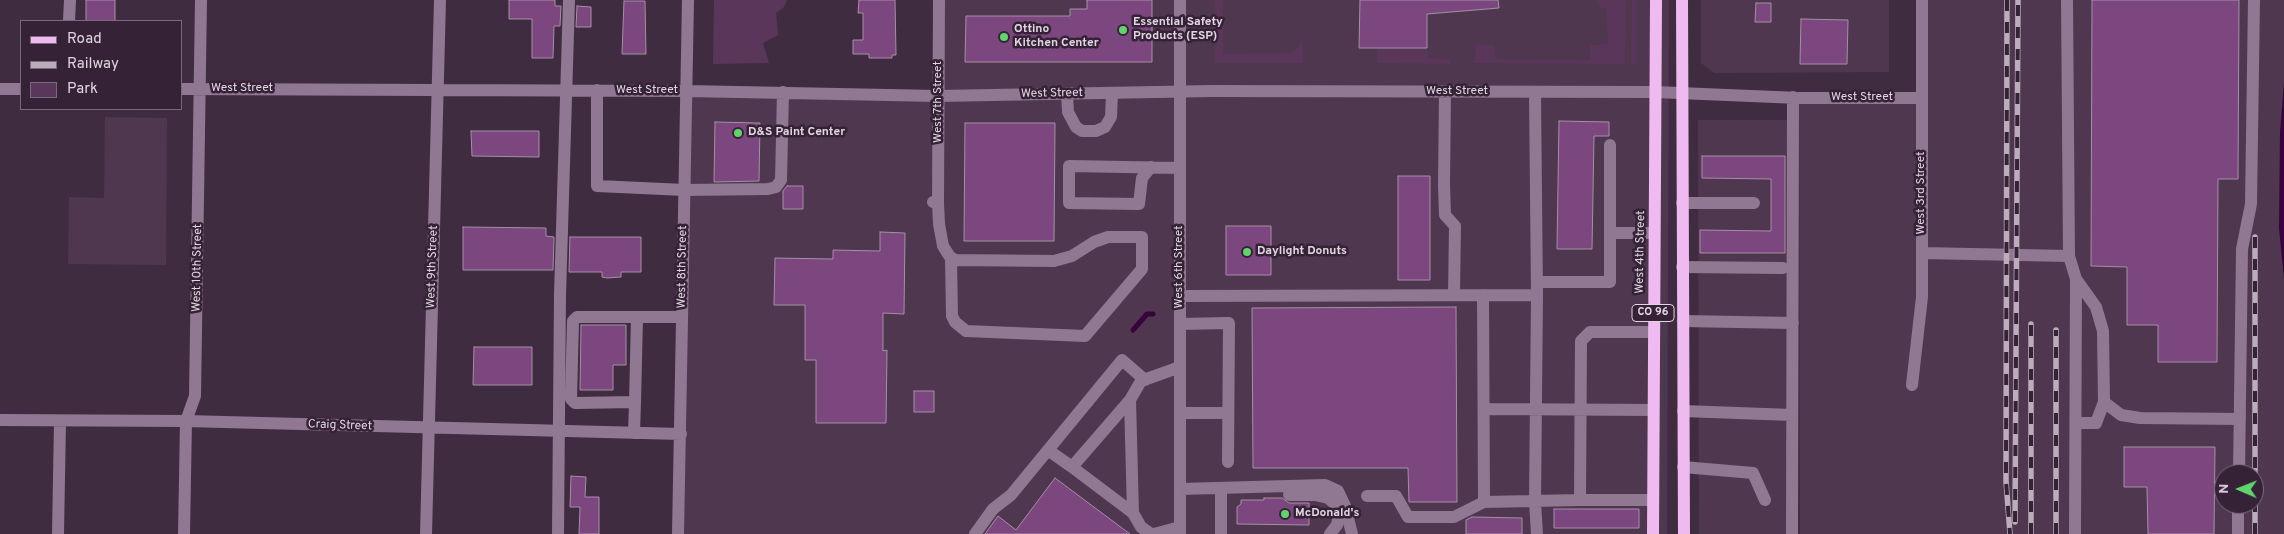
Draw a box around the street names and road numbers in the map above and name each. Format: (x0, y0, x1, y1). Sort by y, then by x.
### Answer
street label: West 7th Street (932, 61, 946, 143)
street label: West Street (211, 82, 273, 96)
street label: West Street (616, 84, 678, 98)
street label: West Street (1426, 85, 1488, 99)
street label: West Street (1021, 86, 1083, 102)
street label: West Street (1831, 91, 1893, 105)
street label: West 3rd Street (1915, 151, 1929, 235)
street label: West 4th Street (1633, 210, 1649, 294)
street label: West 10th Street (190, 224, 206, 312)
street label: West 9th Street (424, 225, 442, 309)
street label: West 8th Street (675, 225, 691, 309)
street label: West 6th Street (1173, 225, 1187, 309)
road number: CO 96 (1632, 304, 1674, 322)
street label: Craig Street (308, 418, 372, 434)

